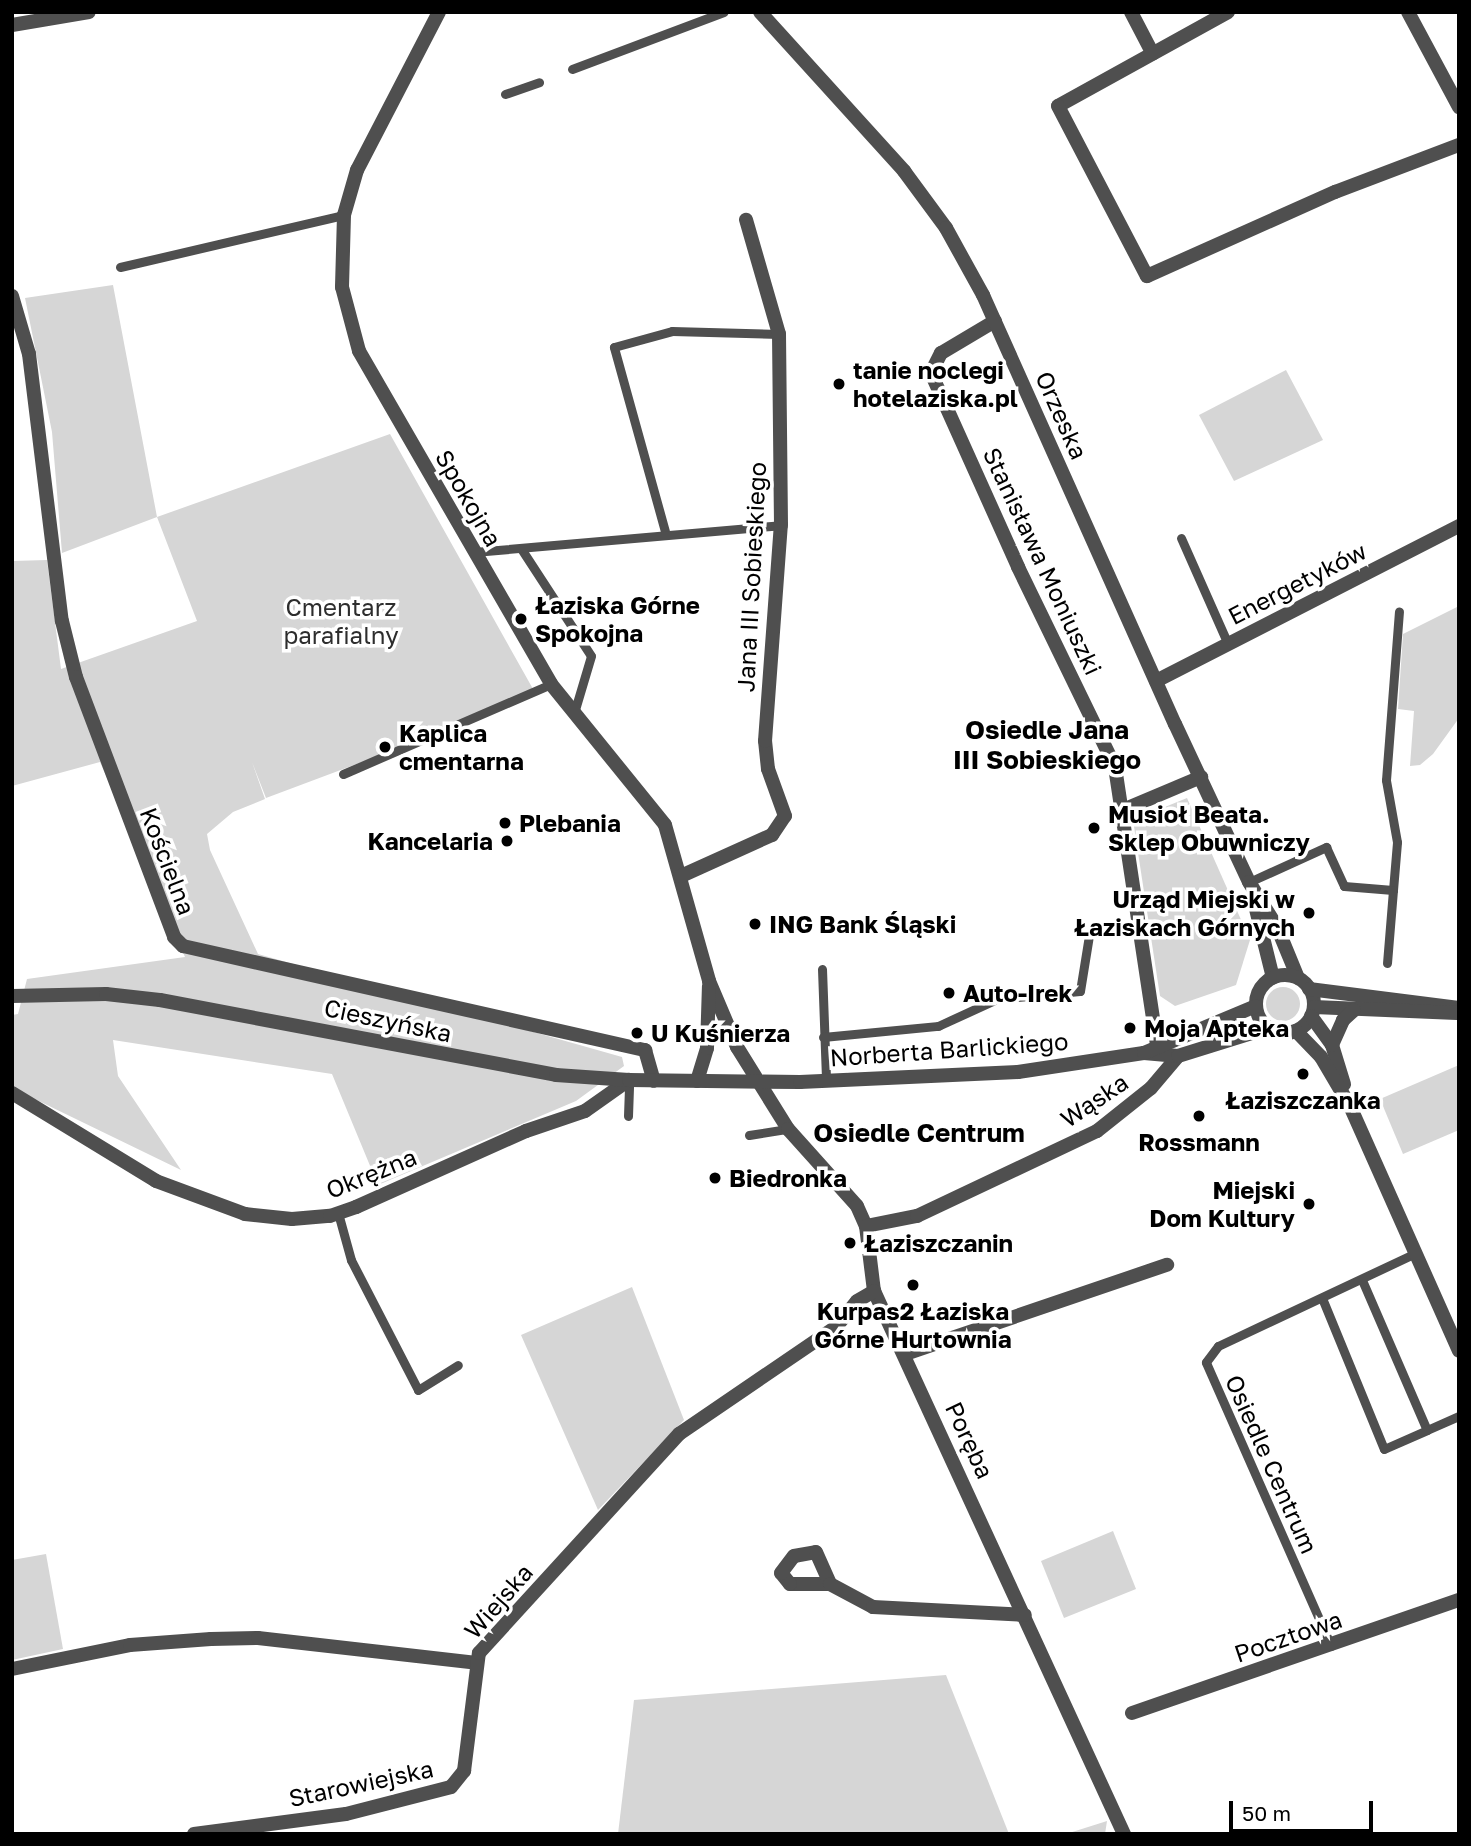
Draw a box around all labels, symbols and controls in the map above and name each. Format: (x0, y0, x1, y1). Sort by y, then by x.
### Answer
place label: tanie noclegi hotelaziska.pl (853, 356, 1018, 412)
street label: Orzeska (1030, 367, 1094, 463)
marker: tanie noclegi hotelaziska.pl (831, 376, 847, 392)
street label: Stanisława Moniuszki (978, 443, 1108, 679)
street label: Spokojna (430, 445, 508, 551)
street label: Jana III Sobieskiego (731, 461, 771, 693)
street label: Energetyków (1223, 536, 1371, 630)
place label: Łaziska Górne Spokojna (535, 591, 700, 647)
park label: Cmentarz parafialny (283, 593, 399, 649)
marker: Łaziska Górne Spokojna (513, 611, 529, 627)
district label: Osiedle Jana III Sobieskiego (953, 714, 1141, 776)
place label: Kaplica cmentarna (399, 719, 524, 775)
marker: Kaplica cmentarna (377, 739, 393, 755)
place label: Musioł Beata. Sklep Obuwniczy (1108, 800, 1310, 856)
street label: Kościelna (134, 803, 202, 919)
place label: Plebania (519, 809, 621, 837)
marker: Plebania (497, 815, 513, 831)
marker: Musioł Beata. Sklep Obuwniczy (1086, 820, 1102, 836)
place label: Kancelaria (368, 827, 493, 855)
marker: Kancelaria (499, 833, 515, 849)
place label: Urząd Miejski w Łaziskach Górnych (1074, 885, 1295, 941)
marker: Urząd Miejski w Łaziskach Górnych (1301, 905, 1317, 921)
place label: ING Bank Śląski (769, 910, 956, 938)
marker: ING Bank Śląski (747, 916, 763, 932)
place label: Auto-Irek (963, 979, 1072, 1007)
marker: Auto-Irek (941, 985, 957, 1001)
street label: Cieszyńska (322, 992, 454, 1048)
place label: Moja Apteka (1144, 1014, 1289, 1042)
place label: U Kuśnierza (651, 1019, 790, 1047)
marker: Moja Apteka (1122, 1020, 1138, 1036)
marker: U Kuśnierza (629, 1025, 645, 1041)
street label: Norberta Barlickiego (829, 1026, 1069, 1072)
marker: Łaziszczanka (1295, 1066, 1311, 1082)
street label: Wąska (1055, 1067, 1133, 1133)
place label: Łaziszczanka (1225, 1086, 1381, 1114)
marker: Rossmann (1191, 1108, 1207, 1124)
district label: Osiedle Centrum (813, 1117, 1025, 1149)
place label: Rossmann (1138, 1128, 1260, 1156)
street label: Okrężna (322, 1142, 420, 1204)
place label: Biedronka (729, 1164, 847, 1192)
marker: Biedronka (707, 1170, 723, 1186)
place label: Miejski Dom Kultury (1149, 1176, 1295, 1232)
marker: Miejski Dom Kultury (1301, 1196, 1317, 1212)
place label: Łaziszczanin (864, 1229, 1013, 1257)
marker: Łaziszczanin (842, 1235, 858, 1251)
marker: Kurpas2 Łaziska Górne Hurtownia (905, 1277, 921, 1293)
place label: Kurpas2 Łaziska Górne Hurtownia (814, 1297, 1012, 1353)
street label: Osiedle Centrum (1220, 1370, 1324, 1558)
street label: Poręba (940, 1397, 1000, 1483)
street label: Wiejska (458, 1558, 538, 1644)
street label: Pocztowa (1230, 1604, 1346, 1668)
street label: Starowiejska (286, 1754, 436, 1812)
scale bar (1233, 1786, 1376, 1830)
text: 50 m (1242, 1800, 1291, 1826)

